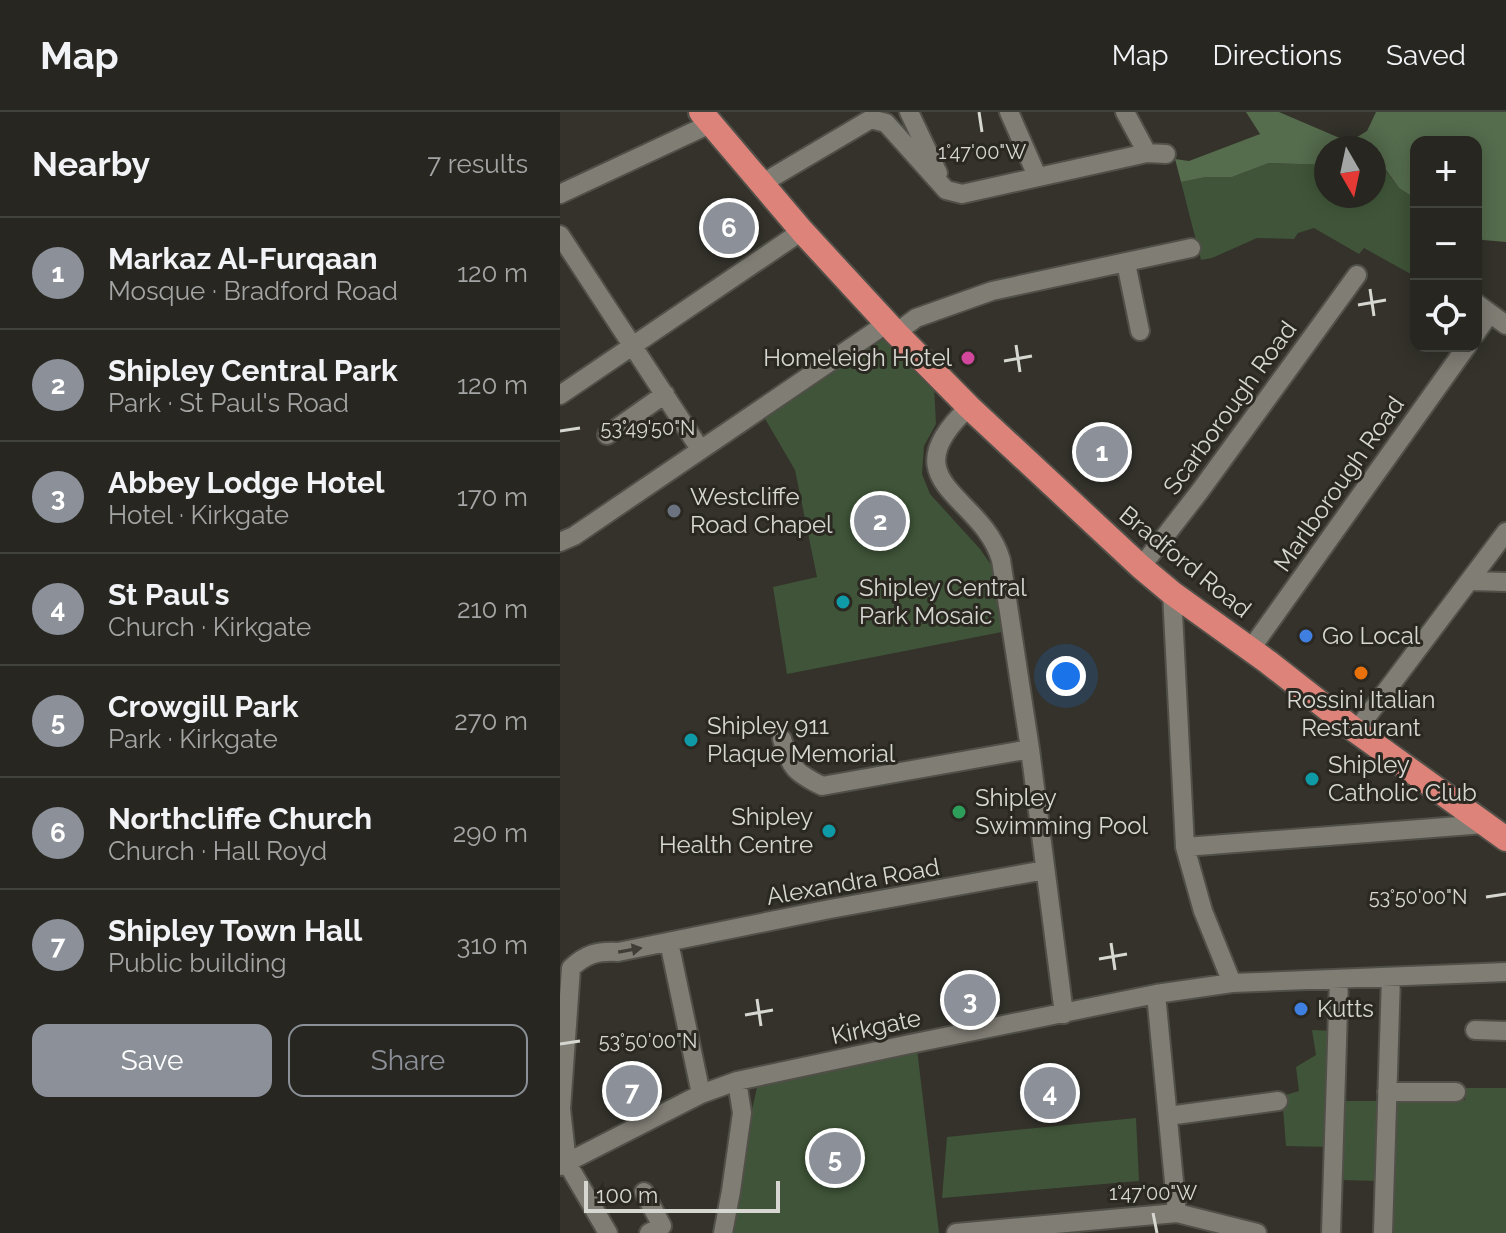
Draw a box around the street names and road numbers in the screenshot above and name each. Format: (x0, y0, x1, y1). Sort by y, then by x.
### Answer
street label: Scarborough Road (1157, 315, 1302, 500)
street label: Marlborough Road (1267, 391, 1410, 577)
street label: Bradford Road (1114, 500, 1257, 624)
street label: Alexandra Road (764, 852, 942, 911)
street label: Kirkgate (828, 1003, 923, 1050)

